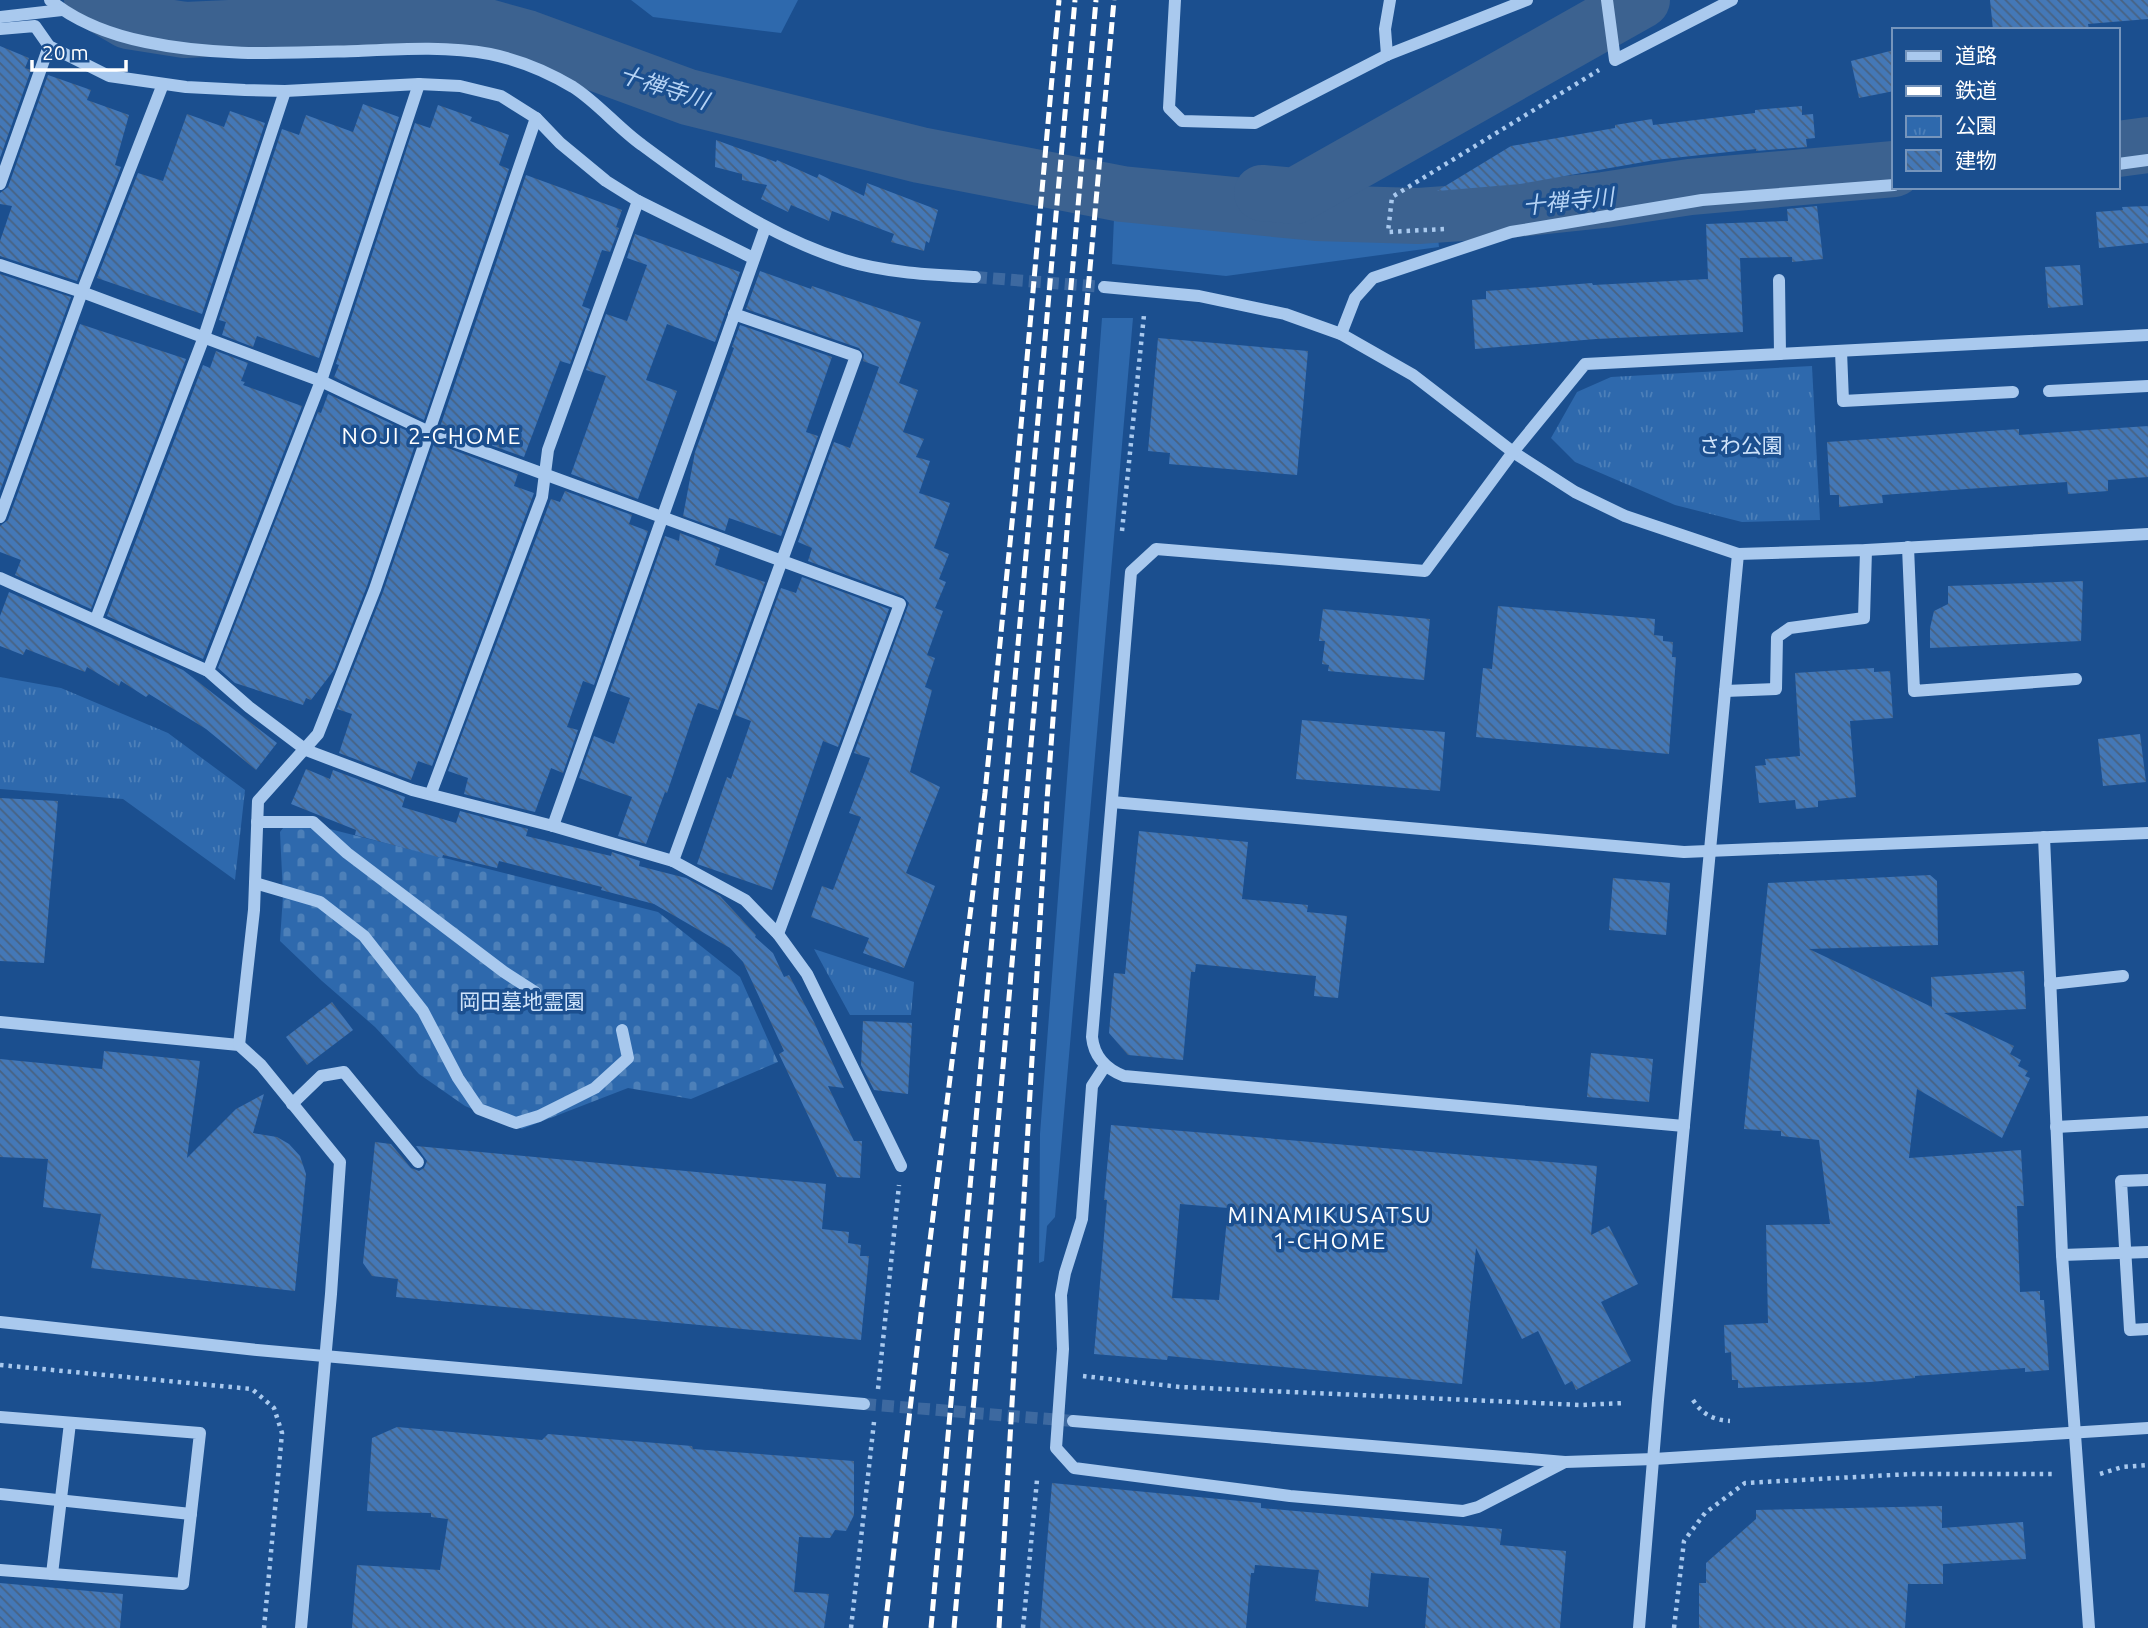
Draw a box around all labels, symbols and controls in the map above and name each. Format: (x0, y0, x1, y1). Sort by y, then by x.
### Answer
scale bar (32, 28, 126, 72)
legend (1892, 28, 2120, 189)
text: 20 m (42, 40, 89, 64)
text: 道路 (1955, 43, 1997, 67)
water label: 十禅寺川 (616, 61, 714, 114)
text: 鉄道 (1955, 78, 1997, 102)
text: 公園 (1955, 113, 1997, 137)
text: 建物 (1955, 148, 1997, 172)
water label: 十禅寺川 (1521, 183, 1618, 218)
district label: NOJI 2-CHOME (342, 423, 522, 448)
park label: さわ公園 (1699, 433, 1783, 457)
park label: 岡田墓地霊園 (459, 989, 585, 1013)
district label: MINAMIKUSATSU 1-CHOME (1227, 1202, 1433, 1253)

